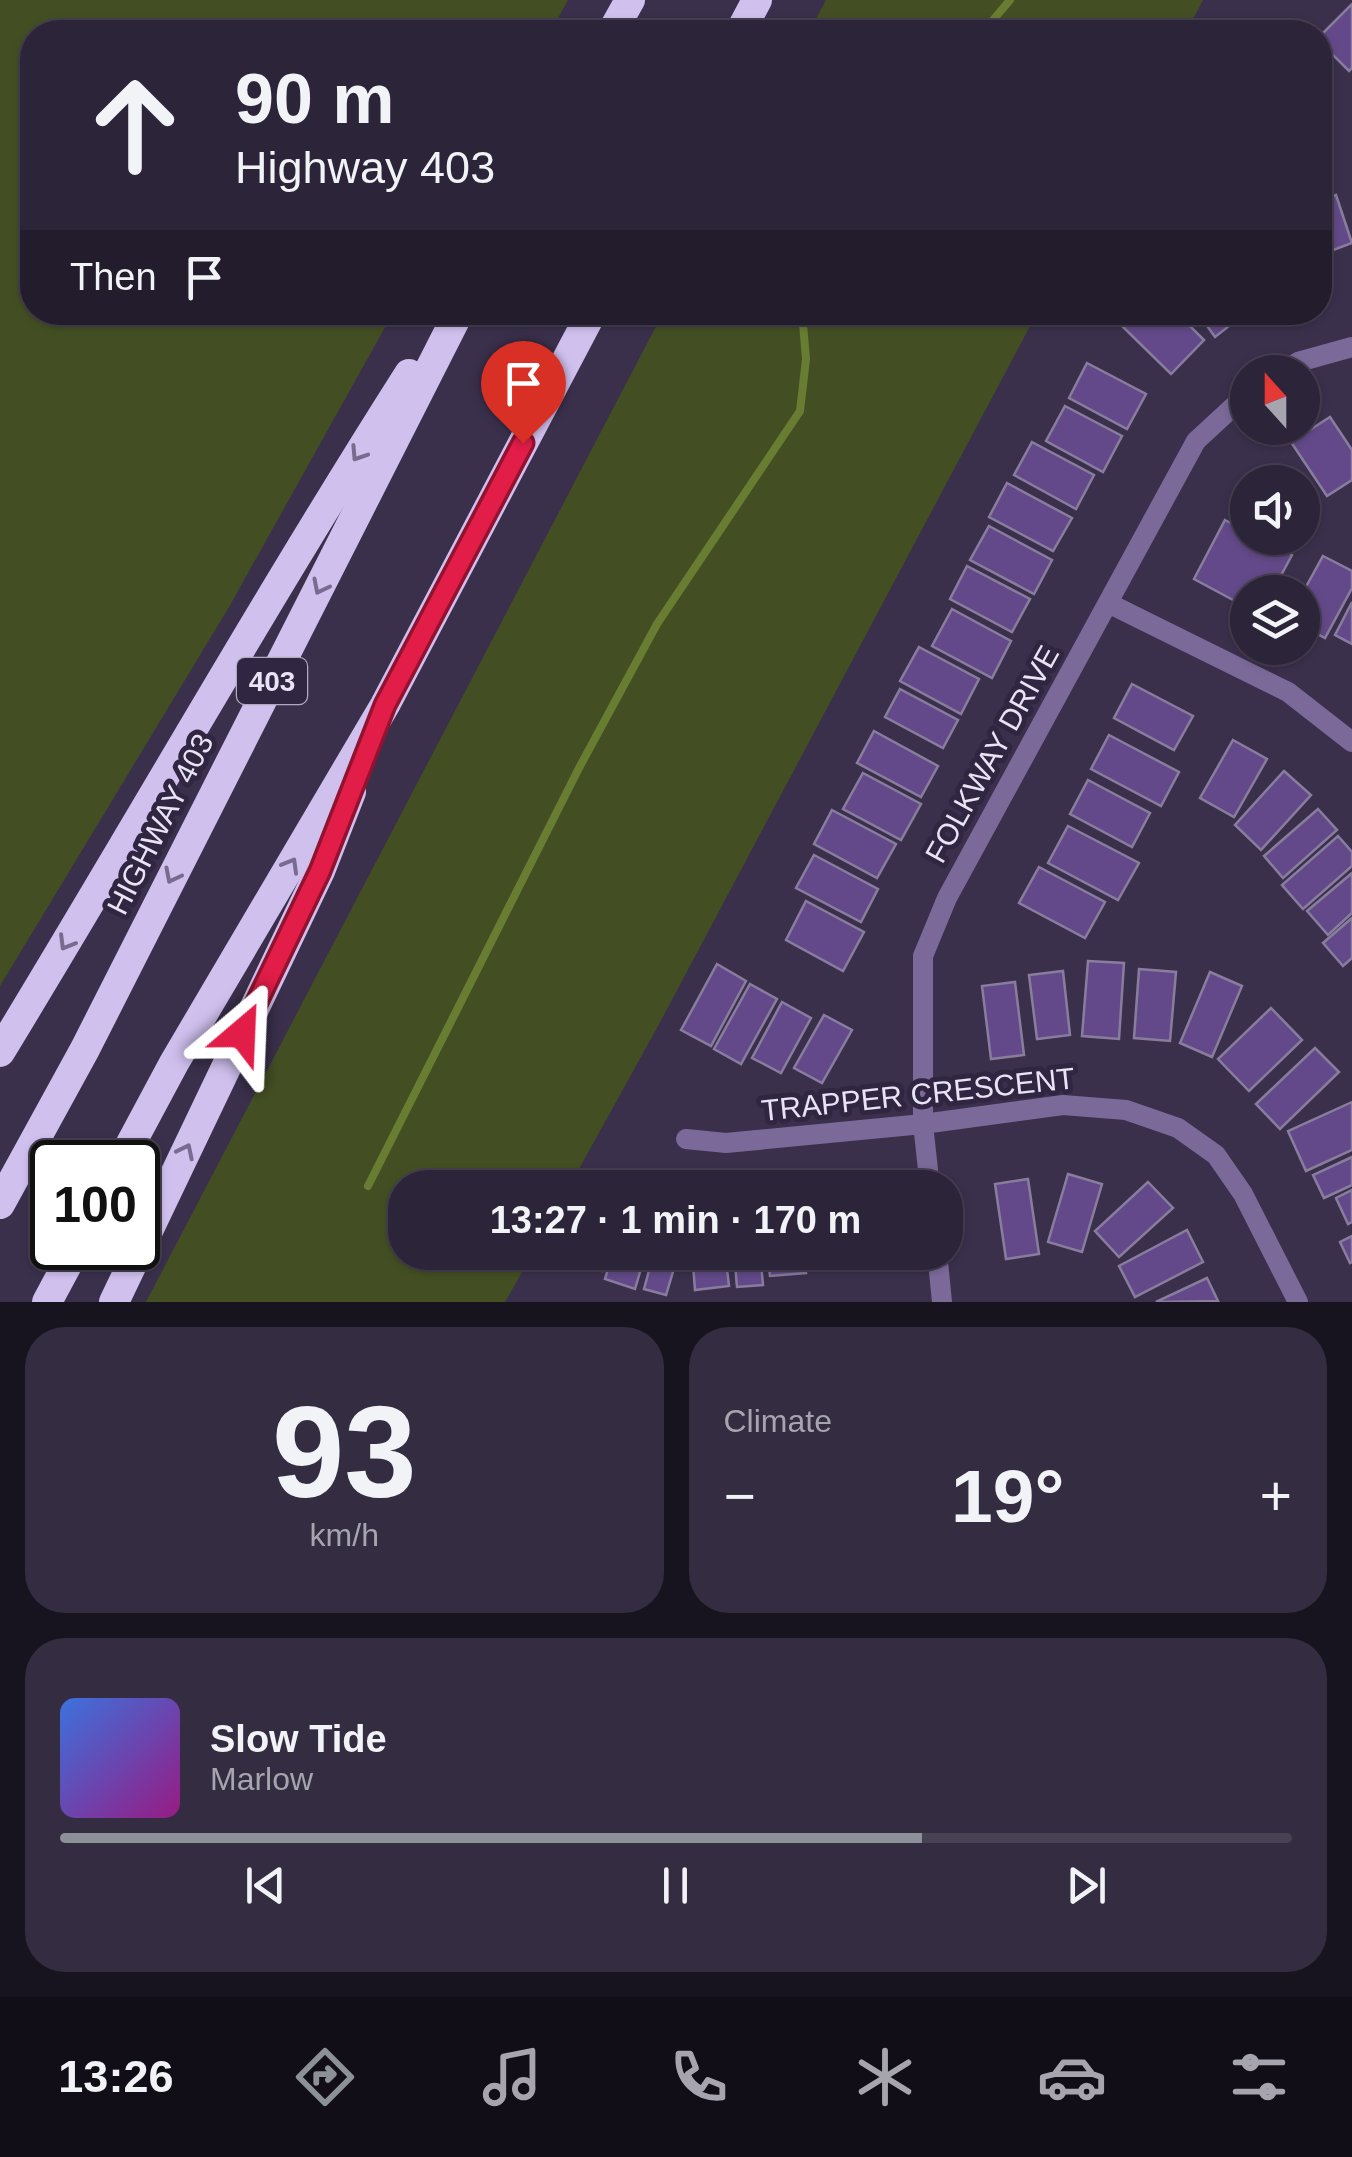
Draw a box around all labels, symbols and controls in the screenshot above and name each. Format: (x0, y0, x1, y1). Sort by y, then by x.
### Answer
icon: ahead (70, 60, 200, 190)
text: 90 m (235, 60, 395, 138)
text: Highway 403 (235, 142, 495, 193)
icon: arrive (177, 250, 232, 305)
text: Then (70, 256, 157, 298)
pin (481, 341, 566, 444)
north arrow (1230, 355, 1320, 445)
map controls (1230, 355, 1320, 665)
icon: arrive (496, 356, 551, 411)
one-way arrow (351, 443, 370, 461)
button: sound (1230, 465, 1320, 555)
button: layers (1230, 575, 1320, 665)
one-way arrow (312, 576, 332, 594)
street label: FOLKWAY DRIVE (919, 640, 1065, 868)
road number: 403 (237, 658, 307, 704)
street label: HIGHWAY 403 (100, 728, 220, 920)
one-way arrow (279, 858, 298, 876)
one-way arrow (165, 866, 184, 884)
one-way arrow (59, 933, 78, 951)
position arrow (190, 981, 294, 1085)
street label: TRAPPER CRESCENT (760, 1061, 1076, 1127)
speed limit sign: 100 (30, 1140, 160, 1270)
one-way arrow (173, 1143, 193, 1161)
text: 13:27 · 1 min · 170 m (490, 1199, 861, 1241)
text: 93 (272, 1379, 417, 1525)
text: Climate (724, 1403, 832, 1439)
text: 19° (951, 1454, 1064, 1538)
text: − (724, 1465, 756, 1527)
text: + (1260, 1465, 1292, 1527)
text: km/h (310, 1517, 379, 1553)
text: Slow Tide (210, 1718, 387, 1760)
text: Marlow (210, 1761, 313, 1797)
icon: previous (238, 1858, 293, 1913)
icon: pause (648, 1858, 703, 1913)
icon: next (1059, 1858, 1114, 1913)
icon: directions (290, 2042, 360, 2112)
icon: music (477, 2042, 547, 2112)
icon: phone (664, 2042, 734, 2112)
icon: climate (850, 2042, 920, 2112)
icon: car (1037, 2042, 1107, 2112)
icon: filters (1224, 2042, 1294, 2112)
text: 13:26 (58, 2051, 173, 2102)

